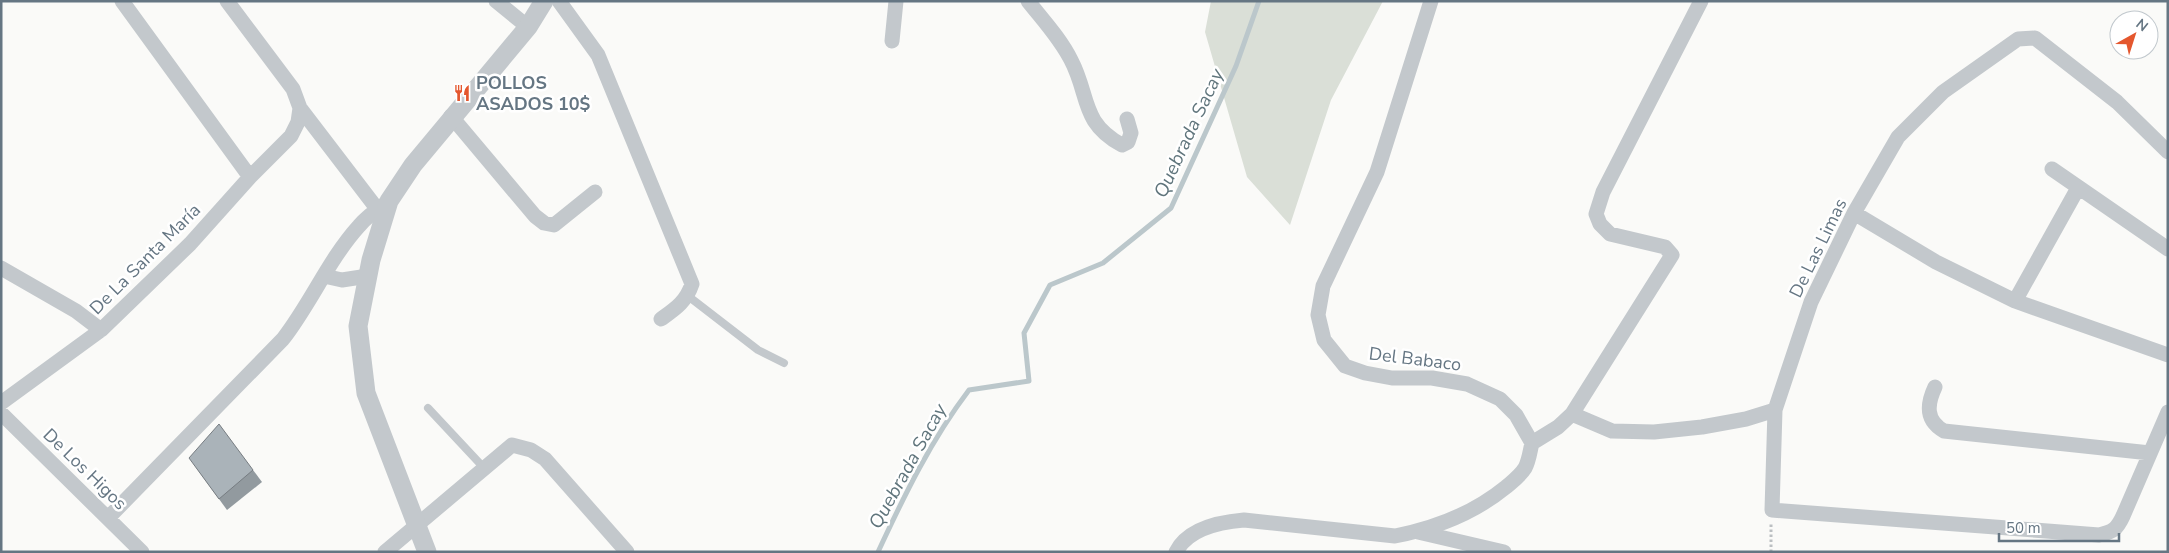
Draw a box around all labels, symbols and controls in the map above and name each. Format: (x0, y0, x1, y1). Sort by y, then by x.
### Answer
north arrow (2109, 10, 2159, 60)
text: N (2132, 15, 2152, 36)
water label: Quebrada Sacay (1148, 64, 1231, 202)
place label: POLLOS ASADOS 10$ (476, 71, 591, 116)
restaurant icon: POLLOS ASADOS 10$ (452, 83, 472, 103)
street label: De Las Limas (1784, 194, 1852, 302)
street label: De La Santa María (84, 198, 206, 320)
street label: Del Babaco (1367, 341, 1463, 377)
water label: Quebrada Sacay (863, 398, 954, 534)
street label: De Los Higos (38, 423, 132, 515)
scale bar (1999, 510, 2119, 542)
text: 50 m (2006, 518, 2041, 538)

